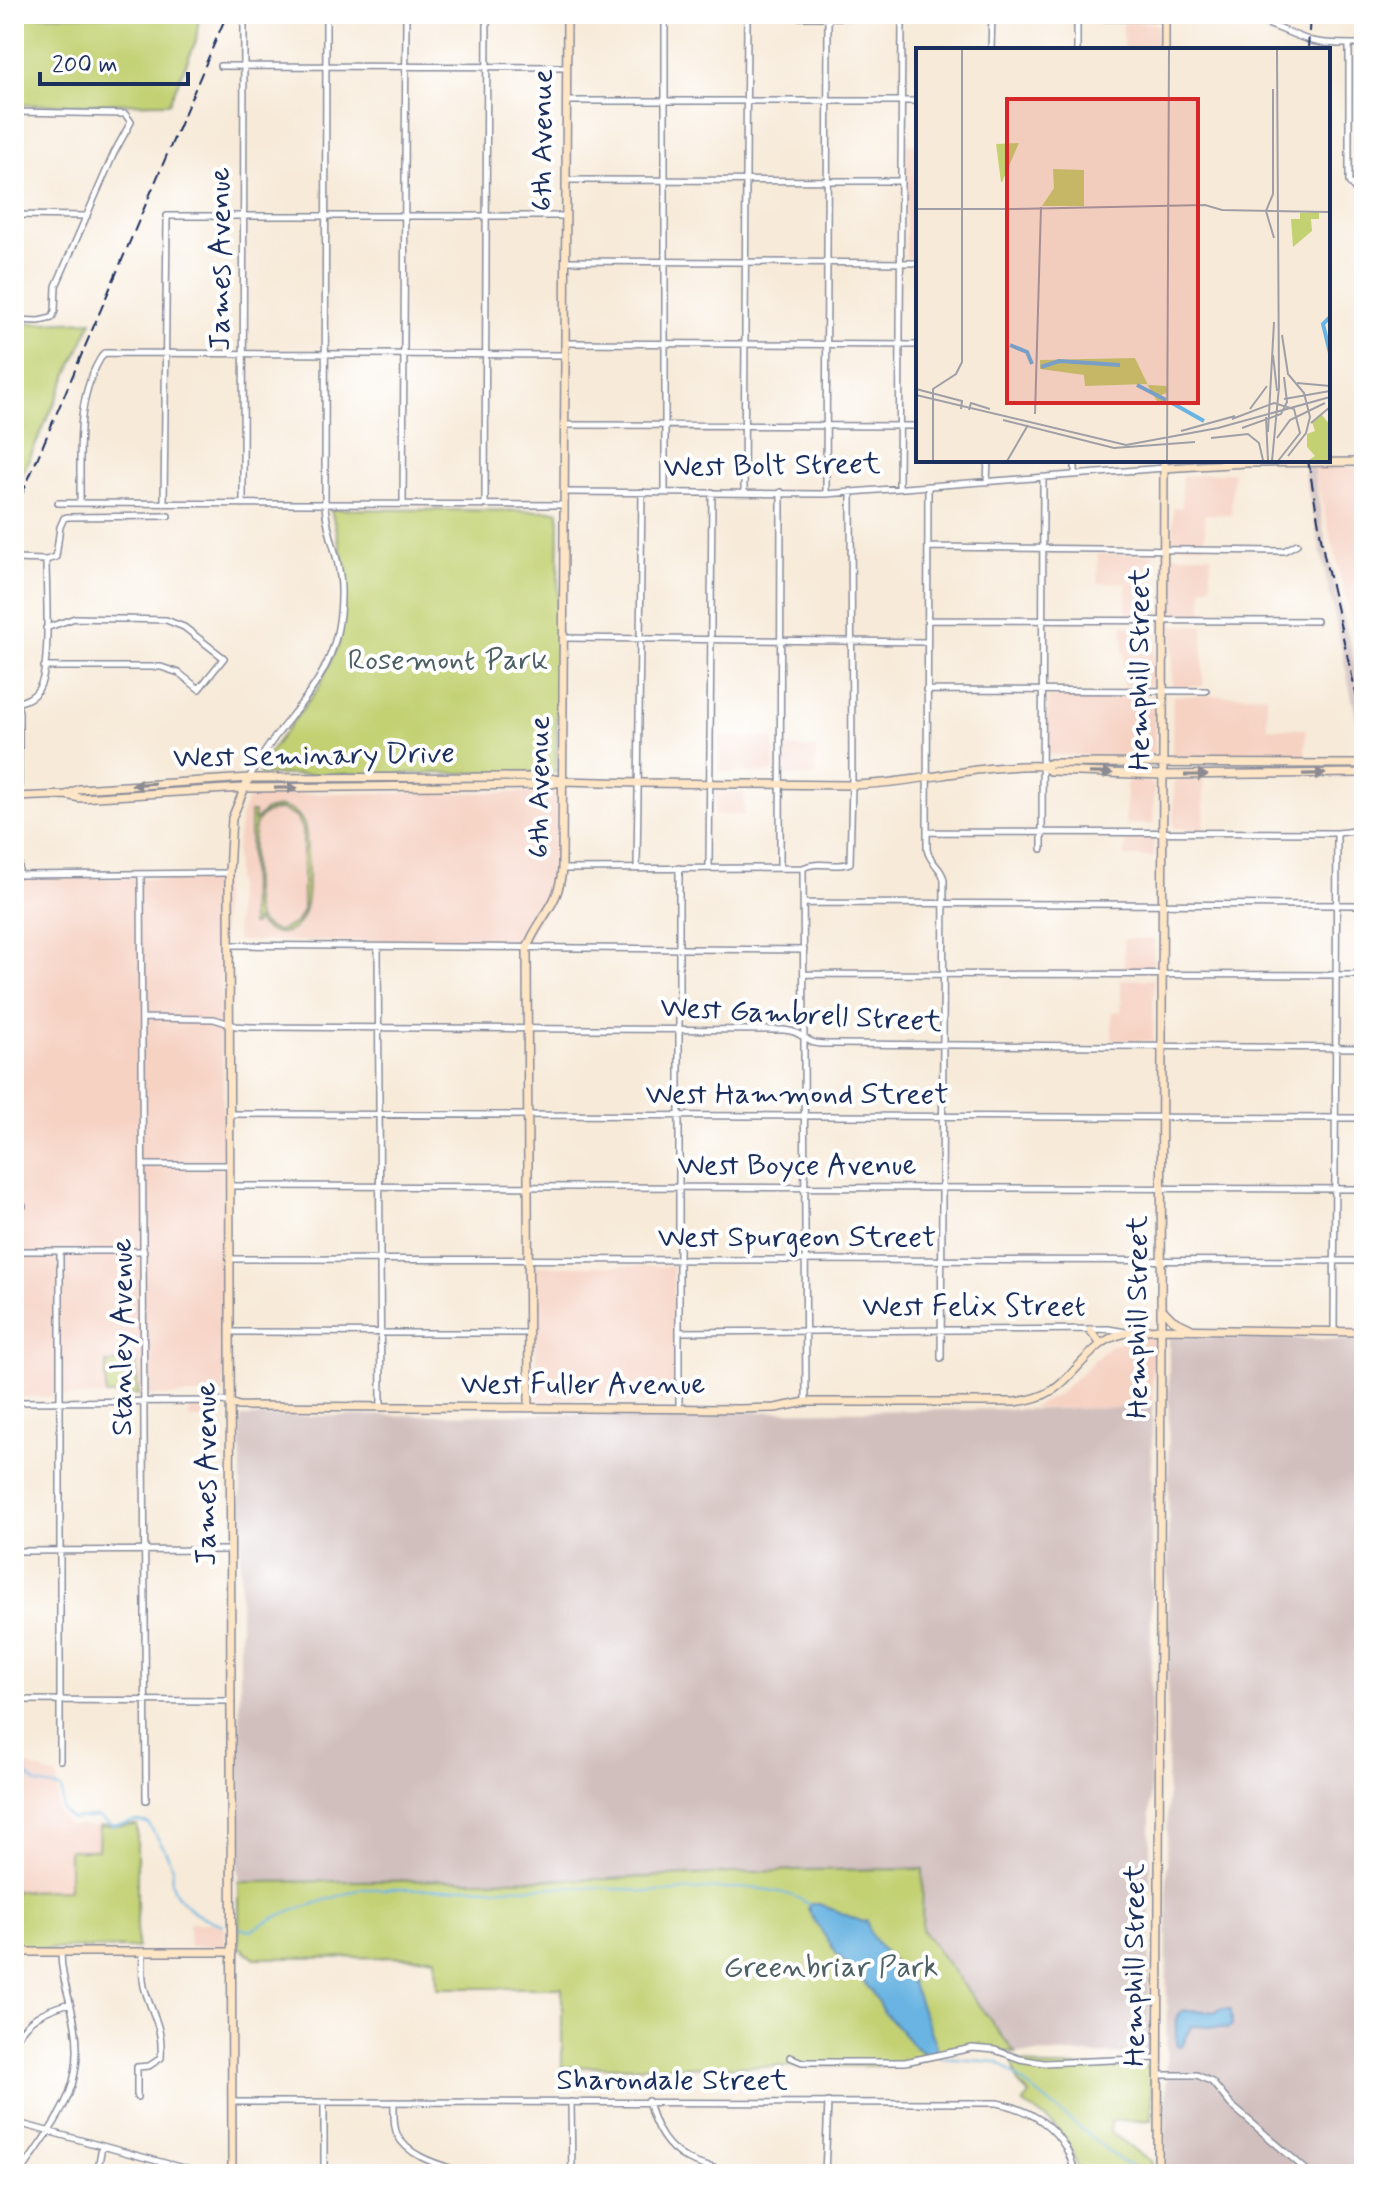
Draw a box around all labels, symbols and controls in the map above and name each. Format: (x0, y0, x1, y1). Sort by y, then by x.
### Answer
scale bar (40, 36, 188, 86)
inset map (916, 48, 1330, 462)
text: 200 m (52, 50, 118, 81)
street label: 6th Avenue (523, 69, 562, 211)
street label: James Avenue (201, 167, 240, 351)
street label: West Bolt Street (663, 445, 881, 487)
street label: Hemphill Street (1120, 567, 1159, 771)
park label: Rosemont Park (348, 641, 548, 680)
street label: 6th Avenue (520, 716, 559, 858)
street label: West Seminary Drive (173, 734, 455, 778)
one-way arrow (1089, 767, 1114, 779)
one-way arrow (1302, 767, 1327, 780)
one-way arrow (1184, 769, 1209, 781)
one-way arrow (130, 778, 155, 791)
one-way arrow (274, 782, 299, 794)
street label: West Gambrell Street (659, 988, 943, 1042)
street label: West Hammond Street (645, 1075, 949, 1114)
street label: West Boyce Avenue (677, 1146, 917, 1185)
street label: Hemphill Street (1118, 1215, 1157, 1419)
street label: West Spurgeon Street (658, 1218, 936, 1257)
street label: Stanley Avenue (103, 1238, 142, 1436)
street label: West Felix Street (862, 1287, 1086, 1326)
street label: West Fuller Avenue (461, 1365, 705, 1404)
street label: James Avenue (187, 1382, 226, 1566)
street label: Hemphill Street (1115, 1863, 1154, 2067)
park label: Greenbriar Park (724, 1948, 939, 1987)
street label: Sharondale Street (556, 2061, 788, 2100)

